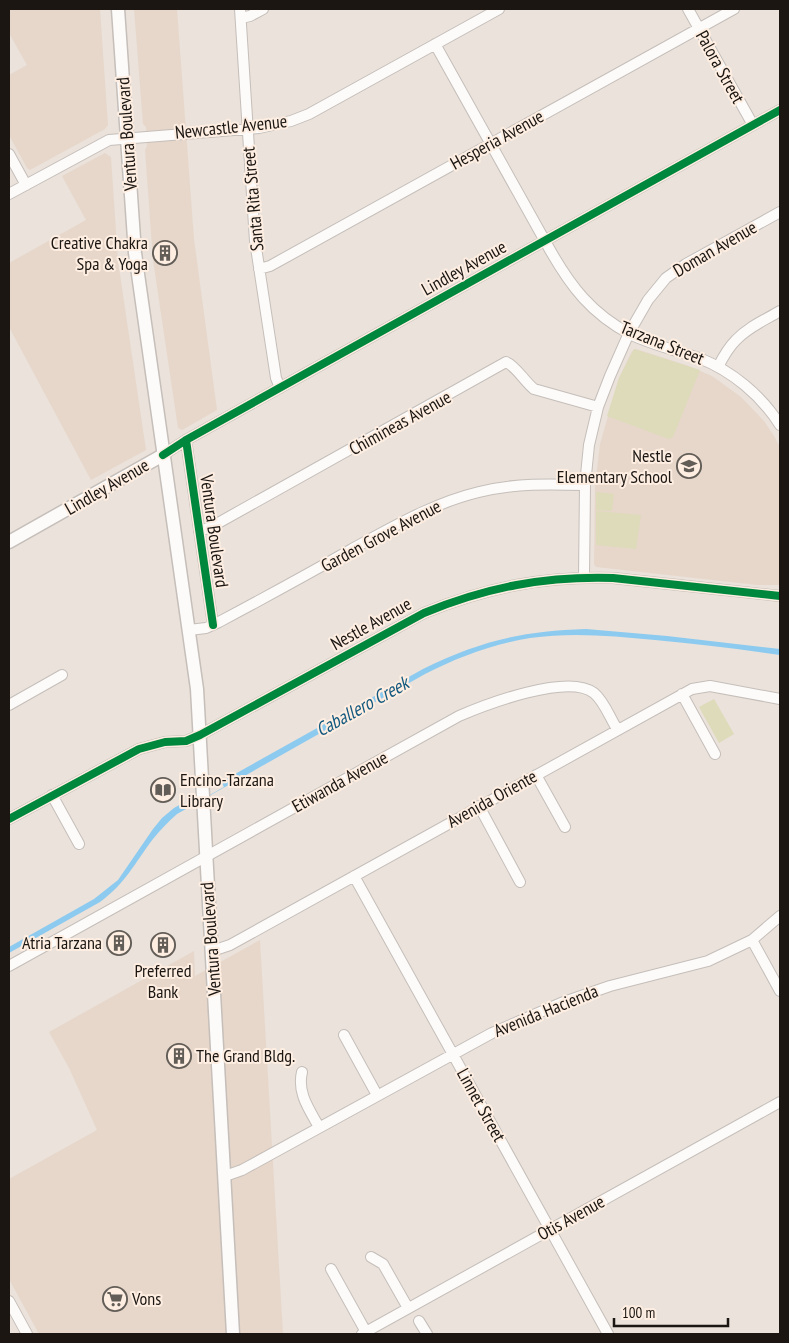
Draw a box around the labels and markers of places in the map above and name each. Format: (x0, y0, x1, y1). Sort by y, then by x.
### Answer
place label: Creative Chakra Spa & Yoga (51, 231, 148, 275)
building icon: Creative Chakra Spa & Yoga (152, 240, 178, 266)
place label: Nestle Elementary School (557, 444, 673, 488)
school or university icon: Nestle Elementary School (676, 453, 702, 479)
place label: Encino-Tarzana Library (180, 768, 274, 812)
library icon: Encino-Tarzana Library (150, 777, 176, 803)
building icon: Atria Tarzana (106, 930, 132, 956)
place label: Atria Tarzana (22, 931, 102, 954)
building icon: Preferred Bank (150, 932, 176, 958)
place label: Preferred Bank (134, 959, 192, 1003)
building icon: The Grand Bldg. (166, 1043, 192, 1069)
place label: The Grand Bldg. (196, 1044, 295, 1067)
supermarket icon: Vons (102, 1286, 128, 1312)
place label: Vons (131, 1287, 161, 1310)

